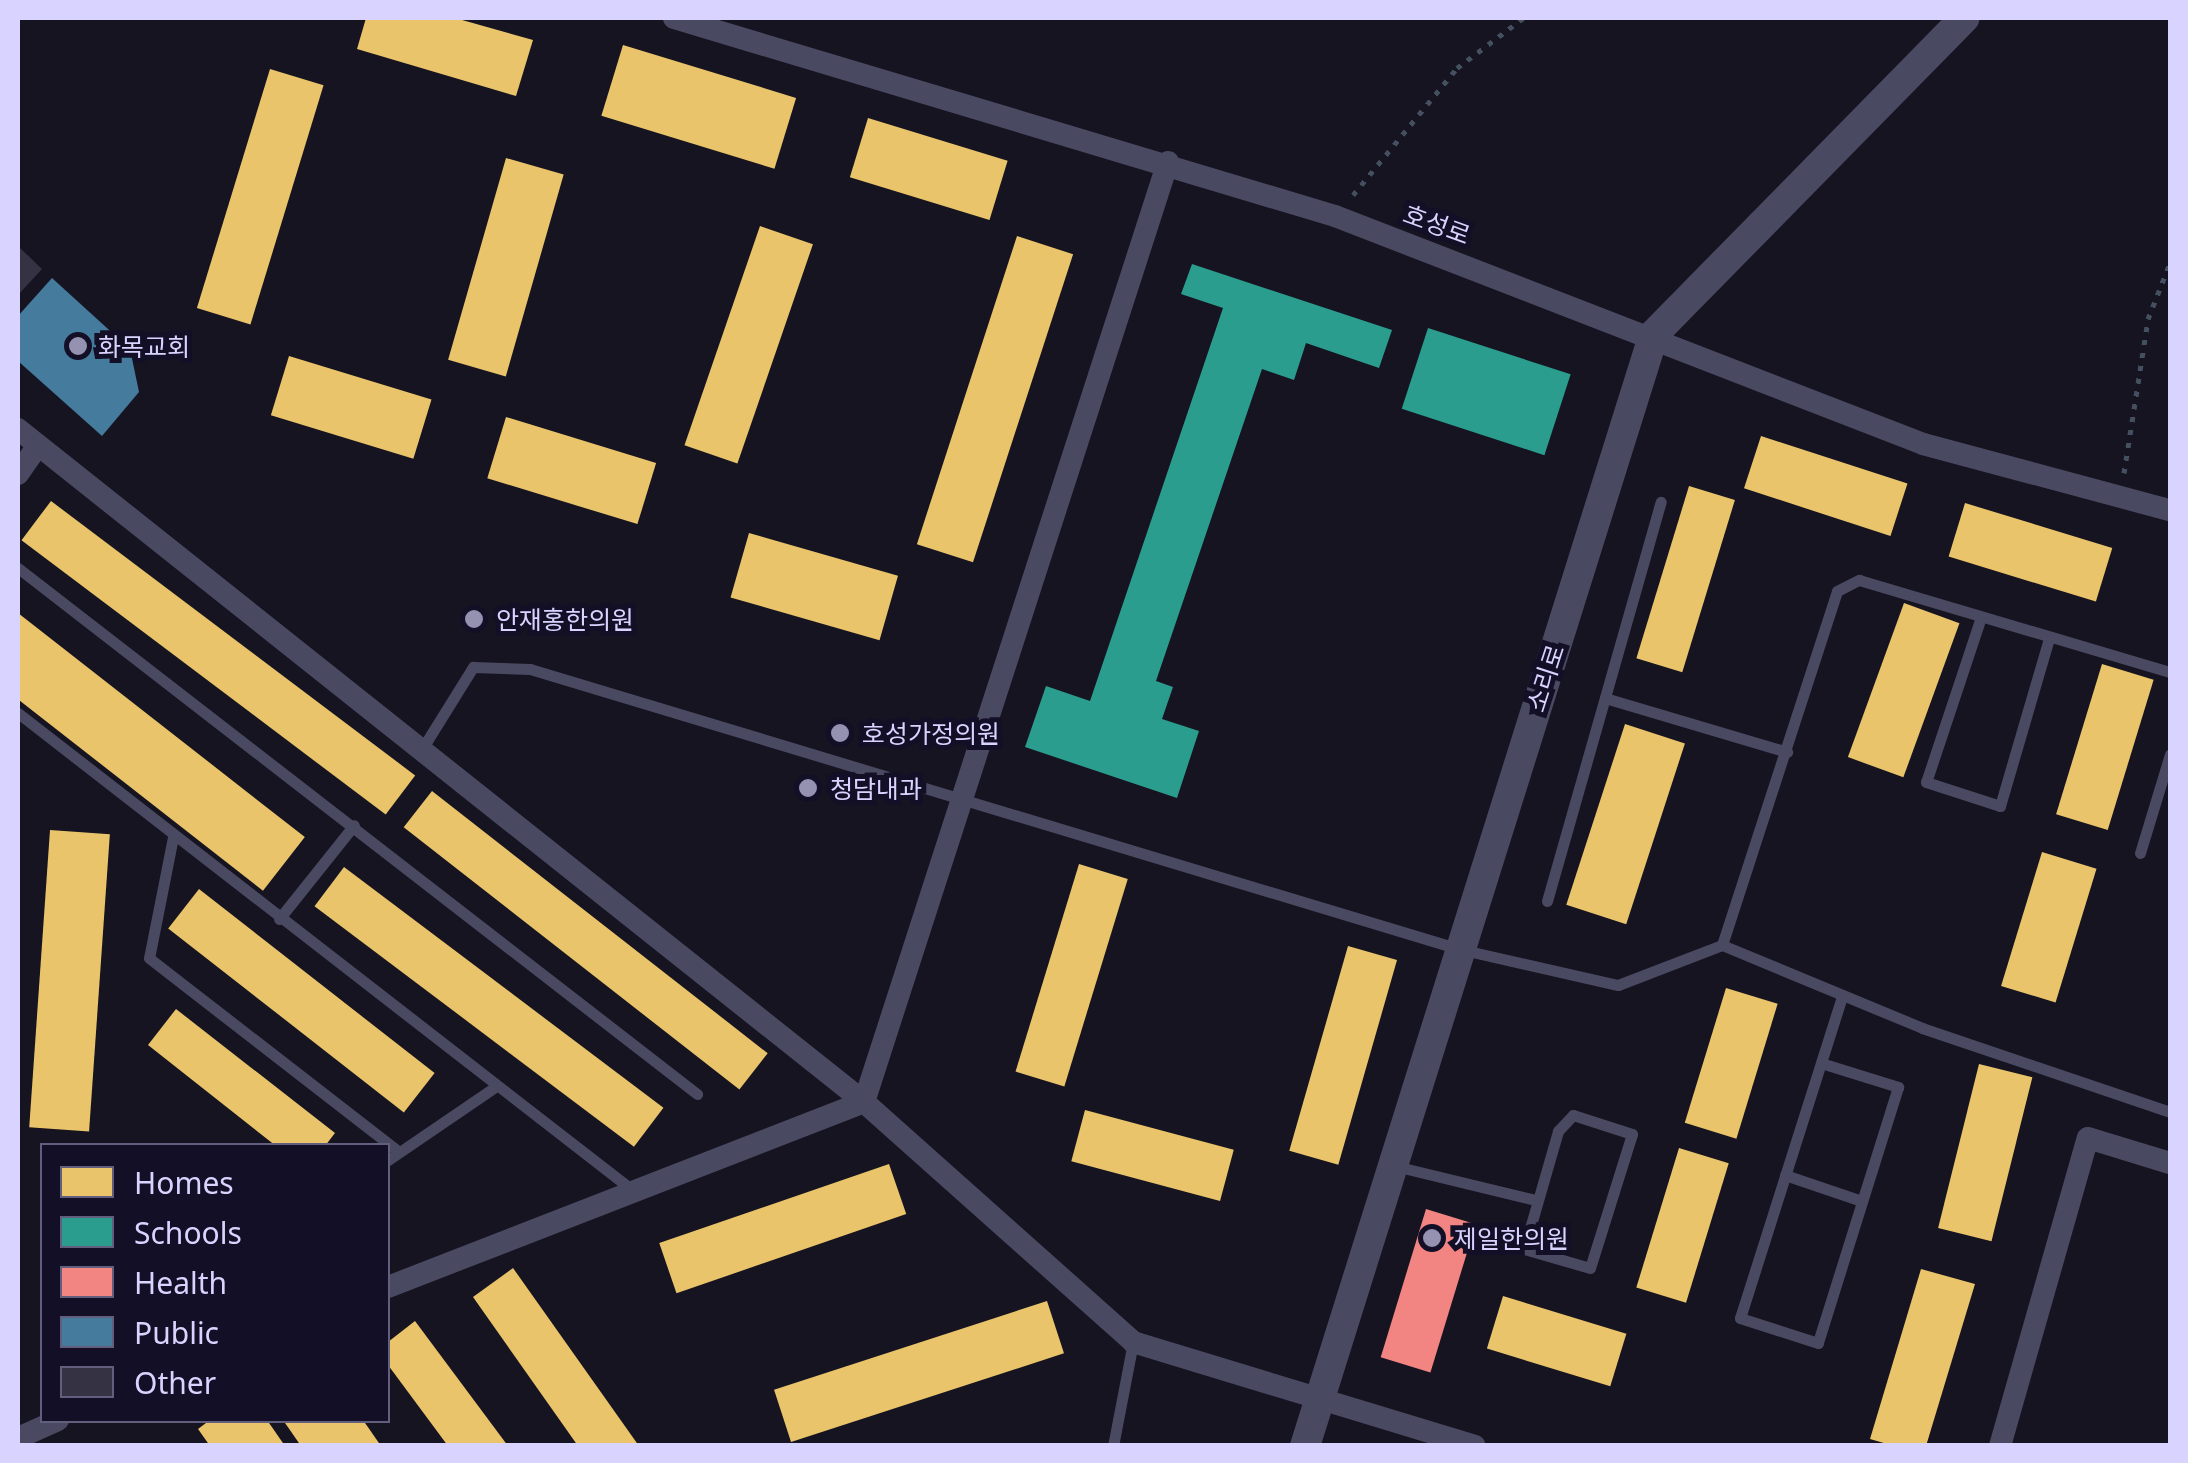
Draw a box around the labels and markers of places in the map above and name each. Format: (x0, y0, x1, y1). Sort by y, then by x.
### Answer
place label: 화목교회 (98, 331, 190, 361)
marker: 화목교회 (67, 335, 89, 357)
place label: 안재홍한의원 (496, 604, 634, 634)
marker: 안재홍한의원 (461, 606, 487, 632)
place label: 호성가정의원 (862, 718, 1000, 748)
marker: 호성가정의원 (827, 720, 853, 746)
place label: 청담내과 (830, 773, 922, 803)
marker: 청담내과 (795, 775, 821, 801)
place label: 제일한의원 (1454, 1223, 1569, 1253)
marker: 제일한의원 (1419, 1225, 1445, 1251)

